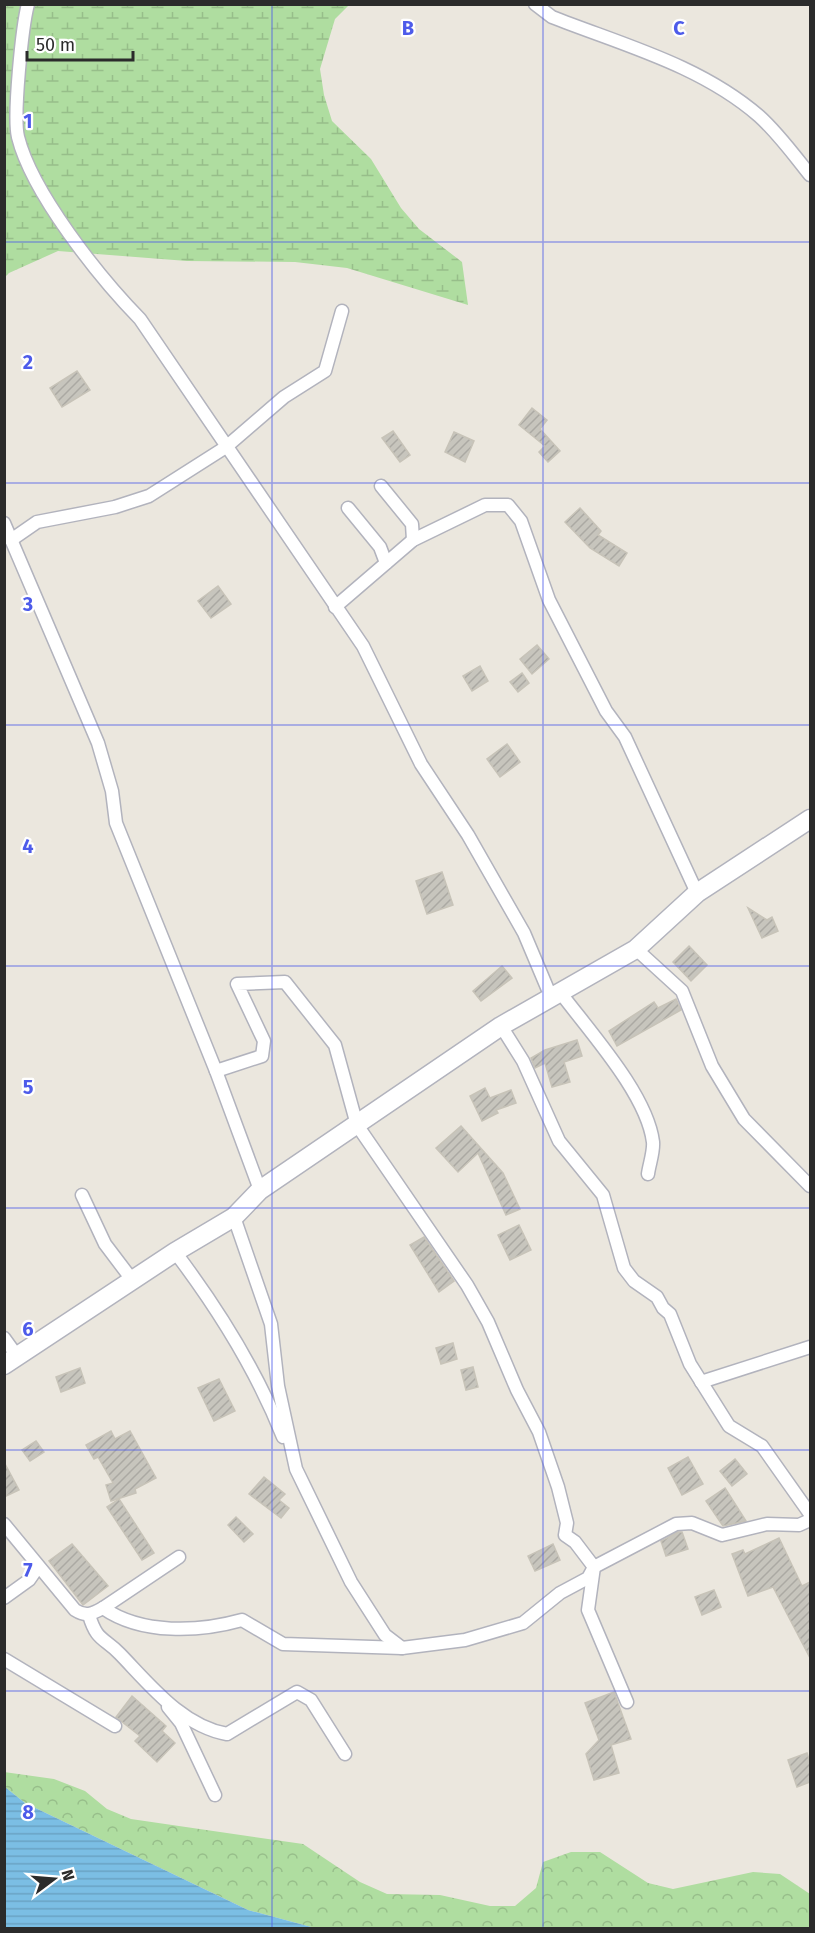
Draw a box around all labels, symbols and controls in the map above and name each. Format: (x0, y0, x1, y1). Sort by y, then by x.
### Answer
text: B (402, 16, 414, 40)
text: C (673, 16, 685, 40)
scale bar (27, 24, 134, 62)
text: 50 m (36, 34, 75, 56)
text: 1 (23, 109, 33, 133)
text: 2 (23, 350, 33, 374)
text: 3 (22, 592, 33, 616)
text: 4 (22, 834, 34, 858)
text: 5 (23, 1075, 34, 1099)
text: 6 (22, 1317, 34, 1341)
text: 7 (23, 1558, 33, 1582)
text: 8 (22, 1800, 34, 1824)
north arrow (24, 1849, 84, 1909)
text: N (57, 1867, 79, 1883)

